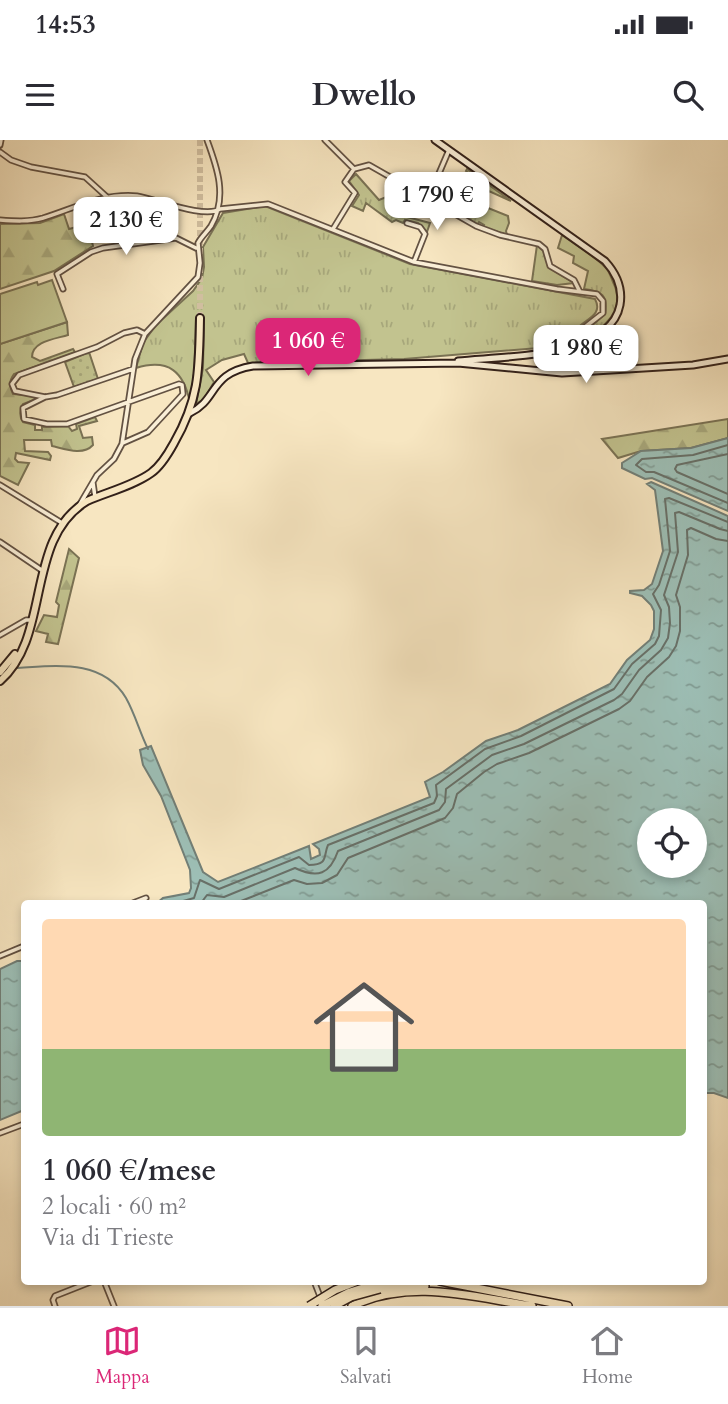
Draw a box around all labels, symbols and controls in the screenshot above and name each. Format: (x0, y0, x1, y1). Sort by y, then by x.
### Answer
text: 14:53 (35, 7, 96, 42)
text: Dwello (312, 73, 416, 117)
icon: menu (21, 76, 59, 114)
icon: search (669, 76, 707, 114)
pin: 1 790 € (372, 172, 502, 232)
text: 1 790 € (400, 179, 474, 210)
pin: 2 130 € (61, 198, 191, 257)
text: 2 130 € (89, 204, 163, 235)
pin: 1 060 € (243, 318, 373, 378)
text: 1 060 € (271, 325, 345, 356)
pin: 1 980 € (521, 326, 651, 385)
text: 1 980 € (549, 332, 623, 363)
map controls (637, 808, 707, 878)
button: locate (637, 808, 707, 878)
icon: home (301, 964, 427, 1090)
text: 1 060 €/mese (42, 1150, 216, 1191)
text: 2 locali · 60 m² (42, 1191, 186, 1222)
text: Via di Trieste (42, 1222, 174, 1253)
tab: Mappa (95, 1322, 150, 1390)
tab: Salvati (340, 1322, 392, 1390)
tab: Home (582, 1322, 633, 1390)

